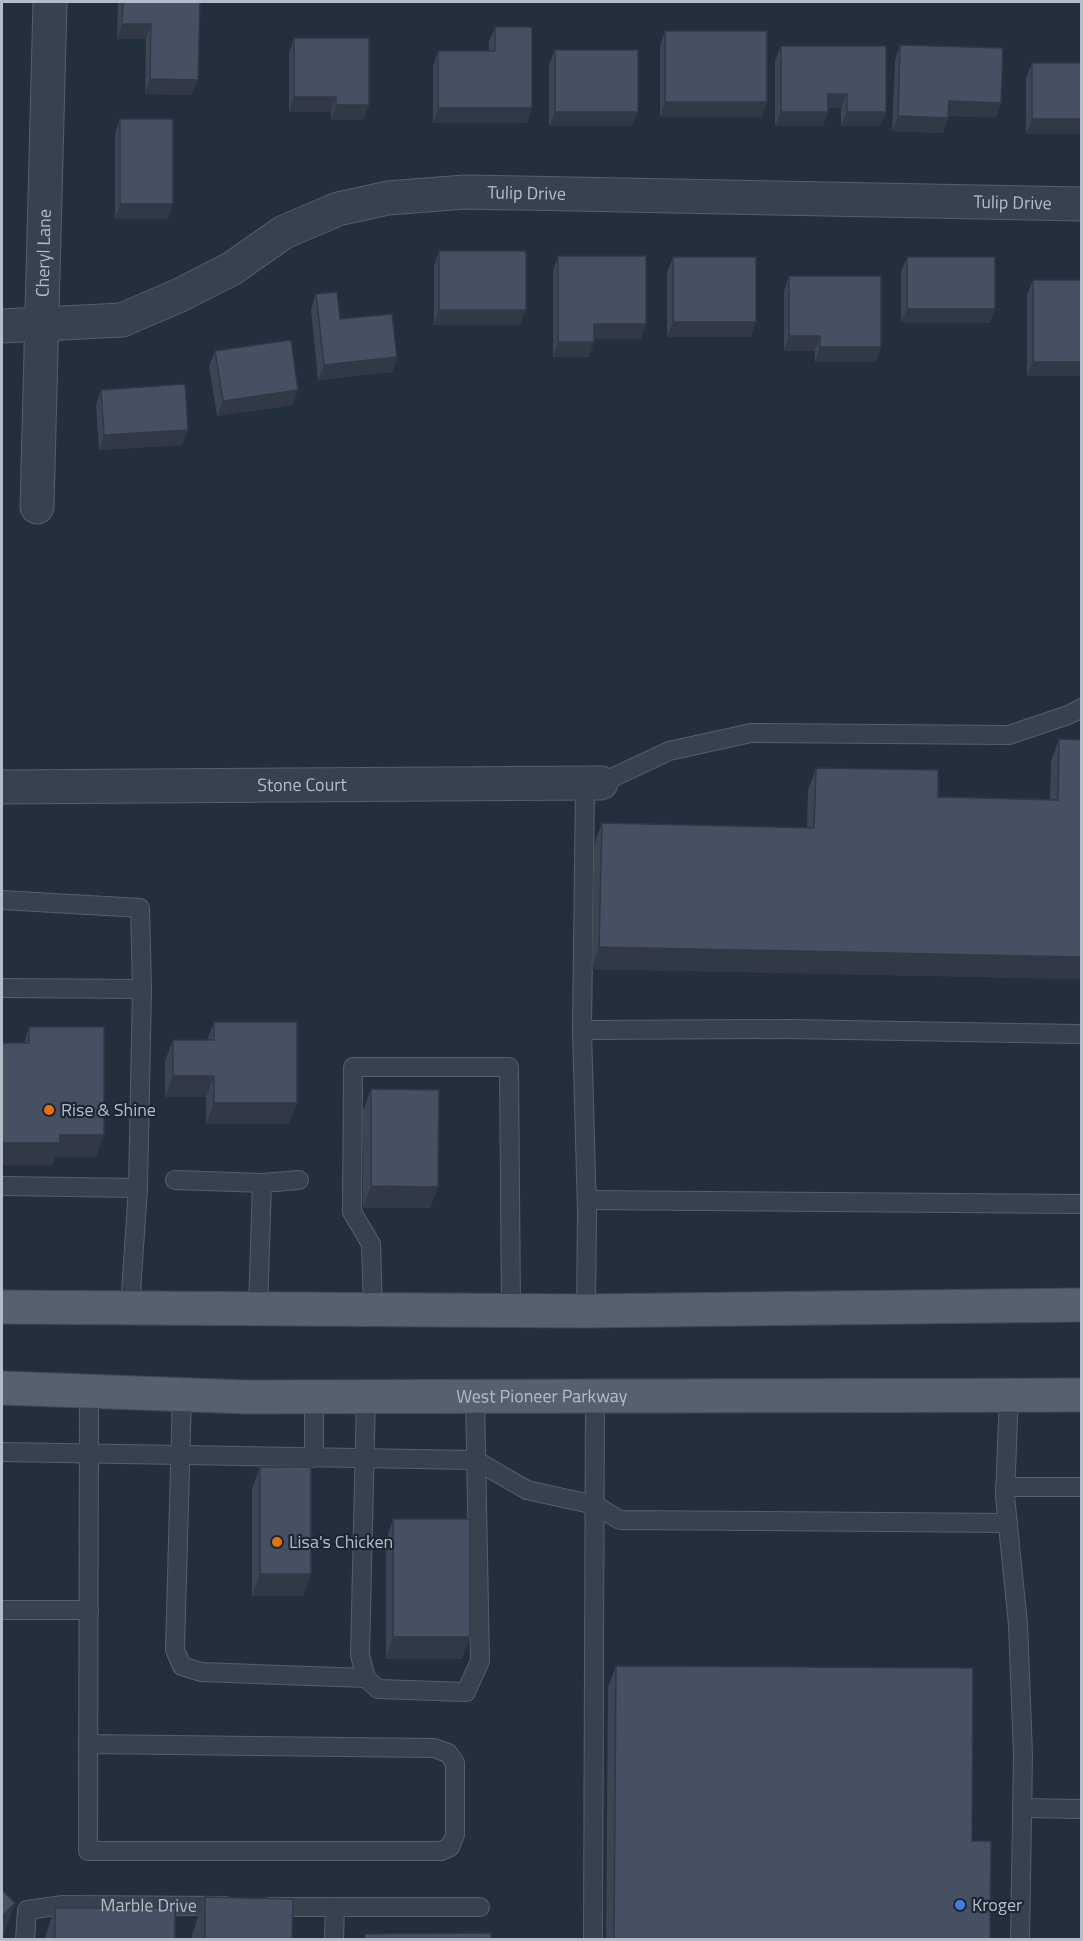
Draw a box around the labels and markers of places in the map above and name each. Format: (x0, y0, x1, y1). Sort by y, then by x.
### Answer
place label: Rise & Shine (61, 1096, 156, 1123)
marker: Rise & Shine (42, 1103, 56, 1117)
place label: Lisa's Chicken (289, 1528, 393, 1555)
marker: Lisa's Chicken (270, 1535, 284, 1549)
place label: Kroger (972, 1891, 1022, 1918)
marker: Kroger (953, 1898, 967, 1912)

